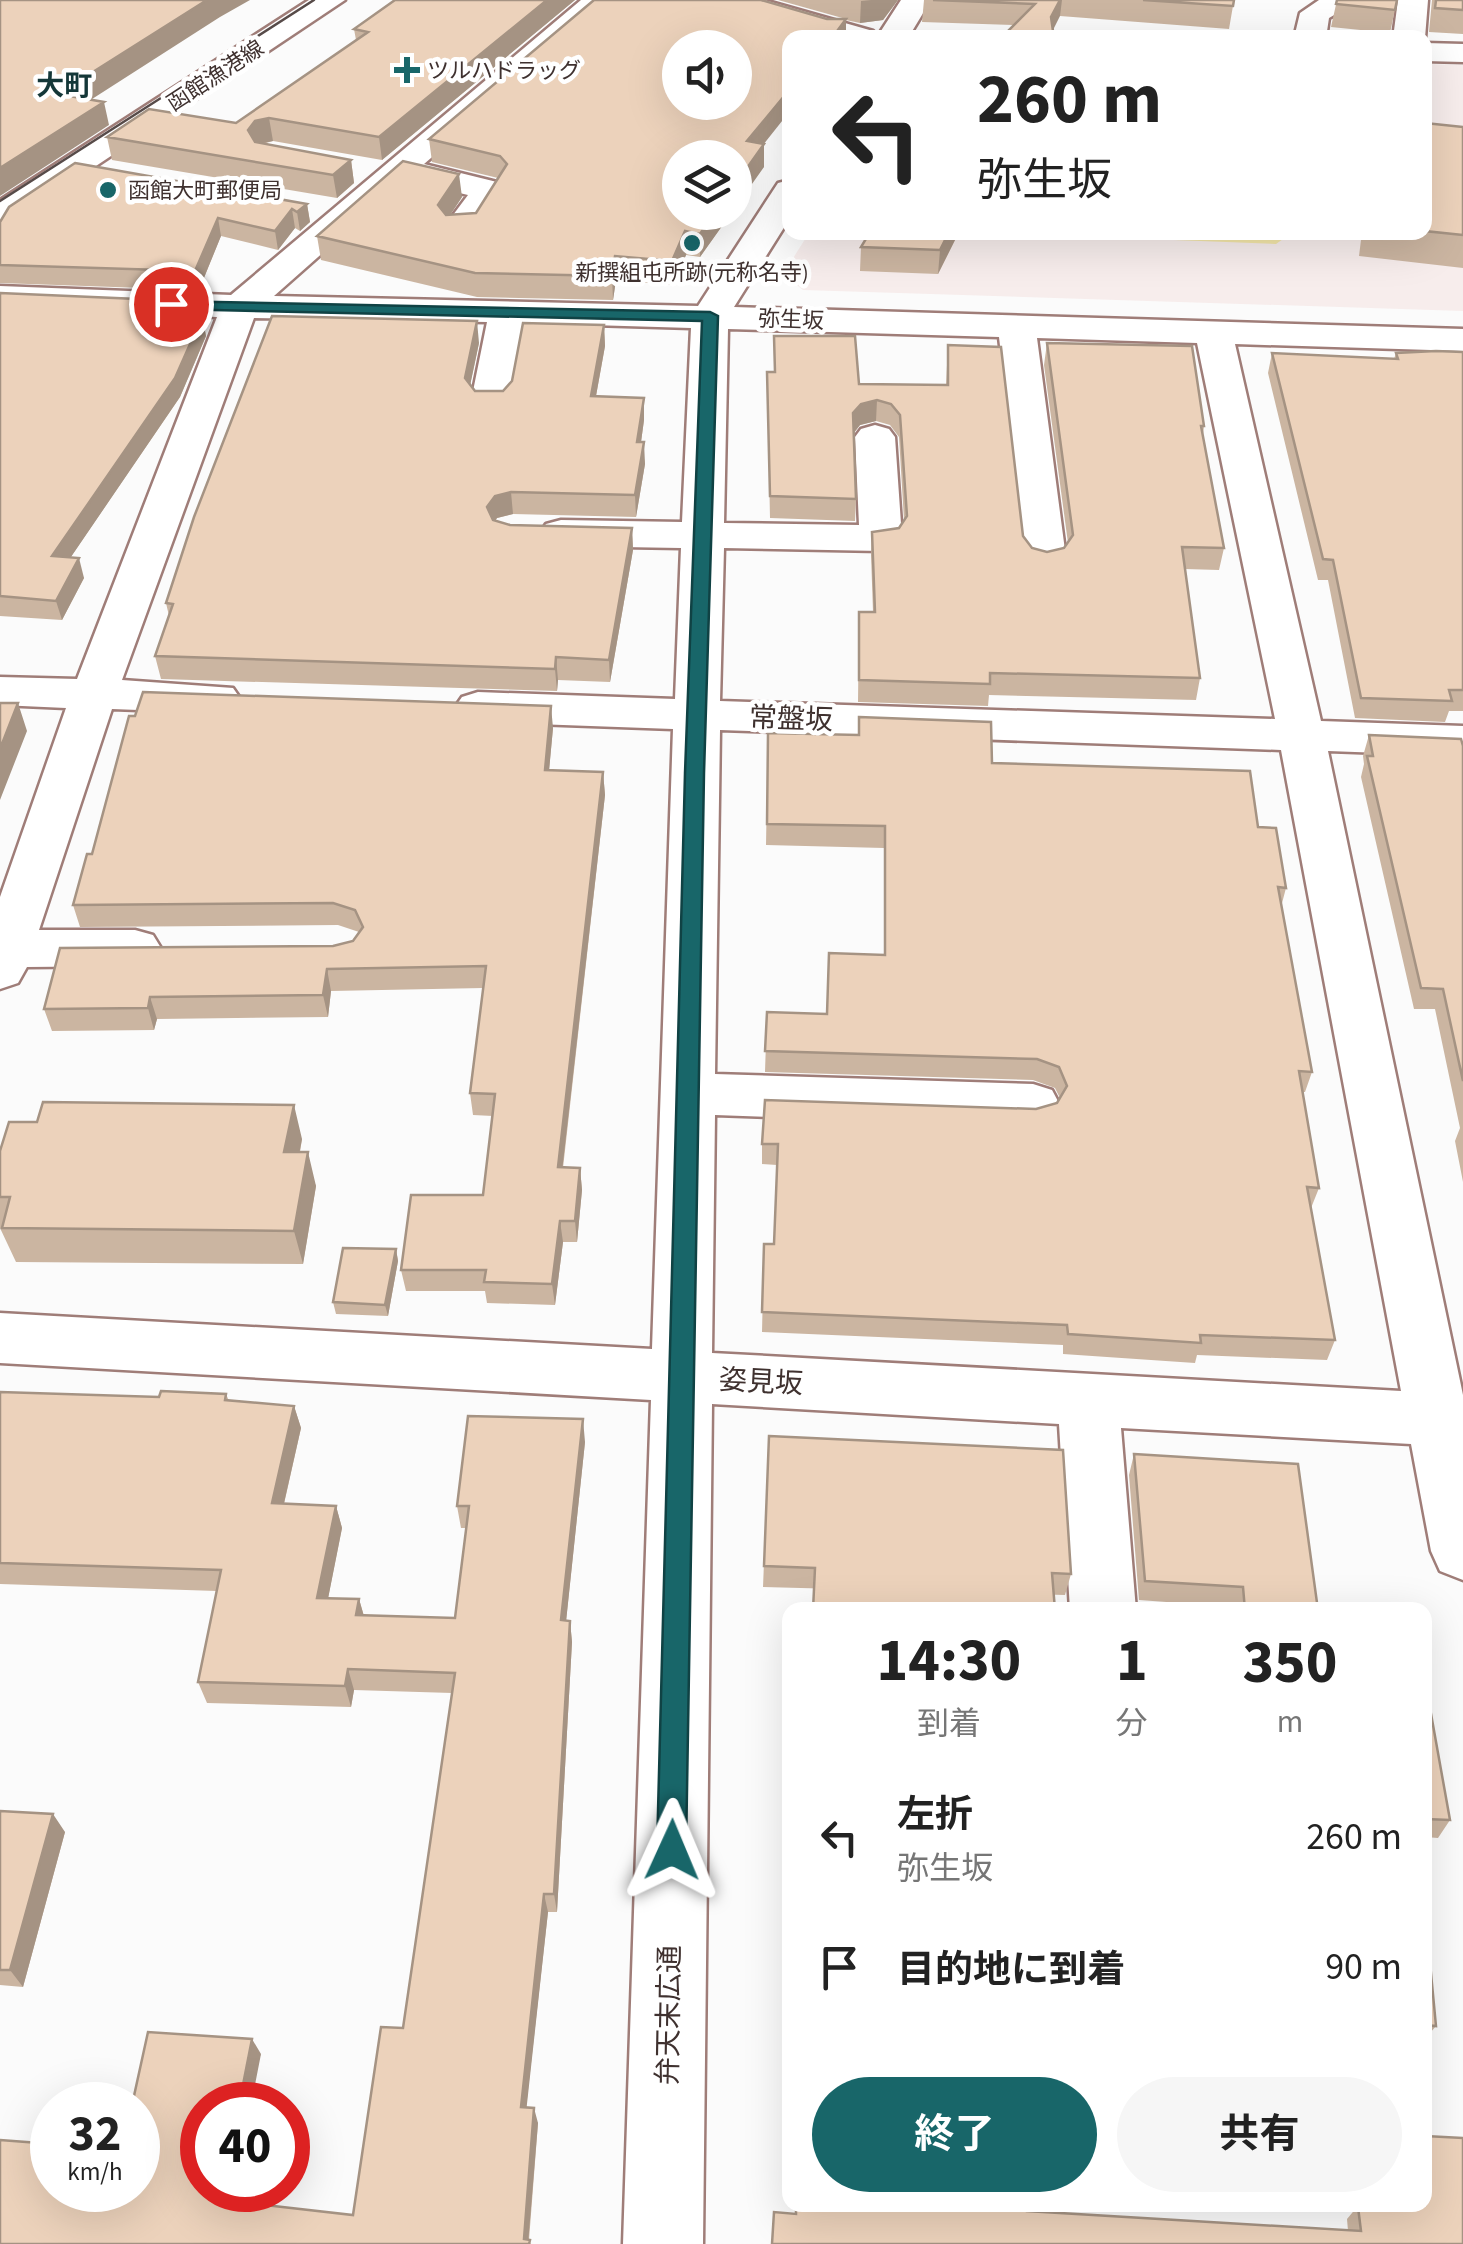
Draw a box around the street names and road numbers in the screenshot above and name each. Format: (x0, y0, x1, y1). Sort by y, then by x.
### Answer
street label: 函館漁港線 (161, 32, 270, 119)
street label: 弥生坂 (757, 303, 825, 337)
street label: 常盤坂 (748, 698, 834, 740)
street label: 姿見坂 (718, 1360, 804, 1404)
street label: 弁天末広通 (648, 1945, 690, 2085)

